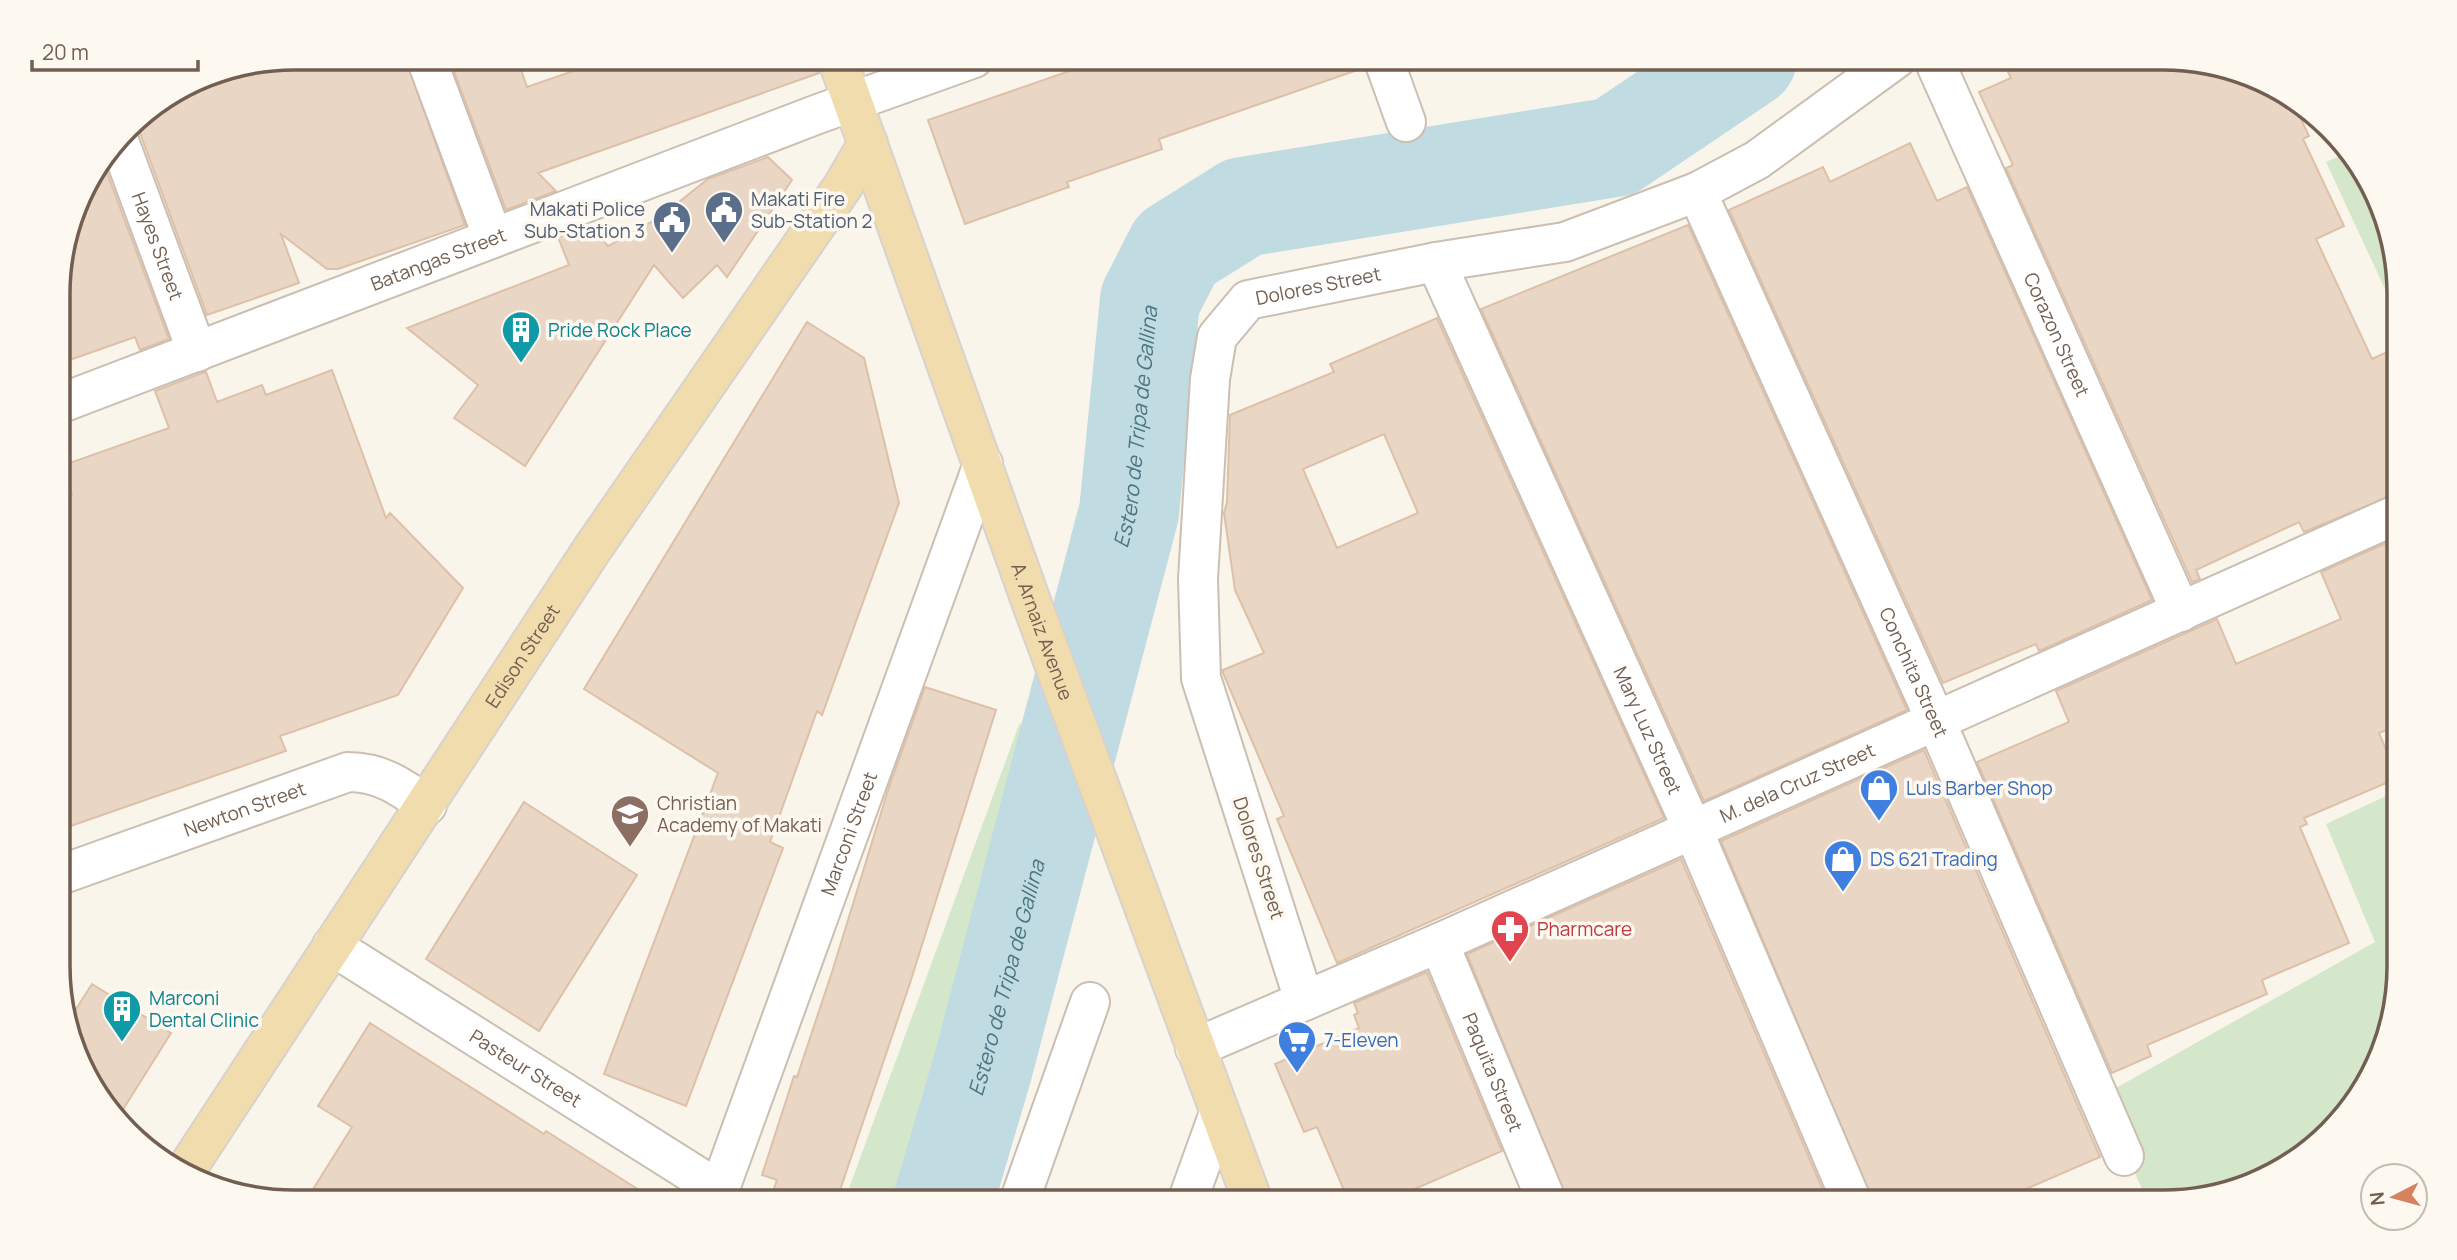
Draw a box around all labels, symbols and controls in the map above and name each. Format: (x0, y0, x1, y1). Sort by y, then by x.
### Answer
scale bar (32, 28, 198, 72)
text: 20 m (42, 38, 89, 66)
place label: Makati Fire Sub-Station 2 (751, 186, 872, 234)
street label: Hayes Street (126, 188, 190, 304)
public building icon: Makati Fire Sub-Station 2 (703, 189, 745, 244)
place label: Makati Police Sub-Station 3 (524, 196, 645, 244)
public building icon: Makati Police Sub-Station 3 (651, 199, 693, 254)
street label: Batangas Street (367, 221, 510, 297)
street label: Dolores Street (1253, 260, 1383, 311)
street label: Corazon Street (2018, 268, 2096, 401)
water label: Estero de Tripa de Gallina (1106, 304, 1163, 550)
building icon: Pride Rock Place (500, 309, 542, 364)
place label: Pride Rock Place (548, 317, 692, 343)
street label: A. Arnaiz Avenue (1005, 559, 1079, 704)
street label: Edison Street (479, 599, 566, 713)
street label: Conchita Street (1873, 603, 1954, 741)
street label: Mary Luz Street (1608, 662, 1688, 798)
street label: M. dela Cruz Street (1715, 737, 1879, 829)
shop icon: LuIs Barber Shop (1858, 767, 1900, 822)
street label: Marconi Street (814, 768, 883, 899)
street label: Newton Street (180, 775, 309, 843)
place label: LuIs Barber Shop (1906, 775, 2053, 801)
place label: Christian Academy of Makati (657, 790, 822, 838)
school or university icon: Christian Academy of Makati (609, 793, 651, 848)
street label: Dolores Street (1227, 794, 1291, 922)
shop icon: DS 621 Trading (1822, 838, 1864, 893)
place label: DS 621 Trading (1870, 846, 1998, 872)
water label: Estero de Tripa de Gallina (961, 856, 1051, 1099)
pharmacy icon: Pharmcare (1489, 908, 1531, 963)
place label: Pharmcare (1537, 916, 1632, 942)
place label: Marconi Dental Clinic (149, 985, 259, 1033)
building icon: Marconi Dental Clinic (101, 988, 143, 1043)
street label: Paquita Street (1457, 1009, 1529, 1136)
supermarket icon: 7-Eleven (1276, 1019, 1318, 1074)
street label: Pasteur Street (465, 1023, 587, 1113)
place label: 7-Eleven (1324, 1027, 1399, 1053)
north arrow (2359, 1162, 2429, 1232)
text: N (2363, 1191, 2391, 1207)

